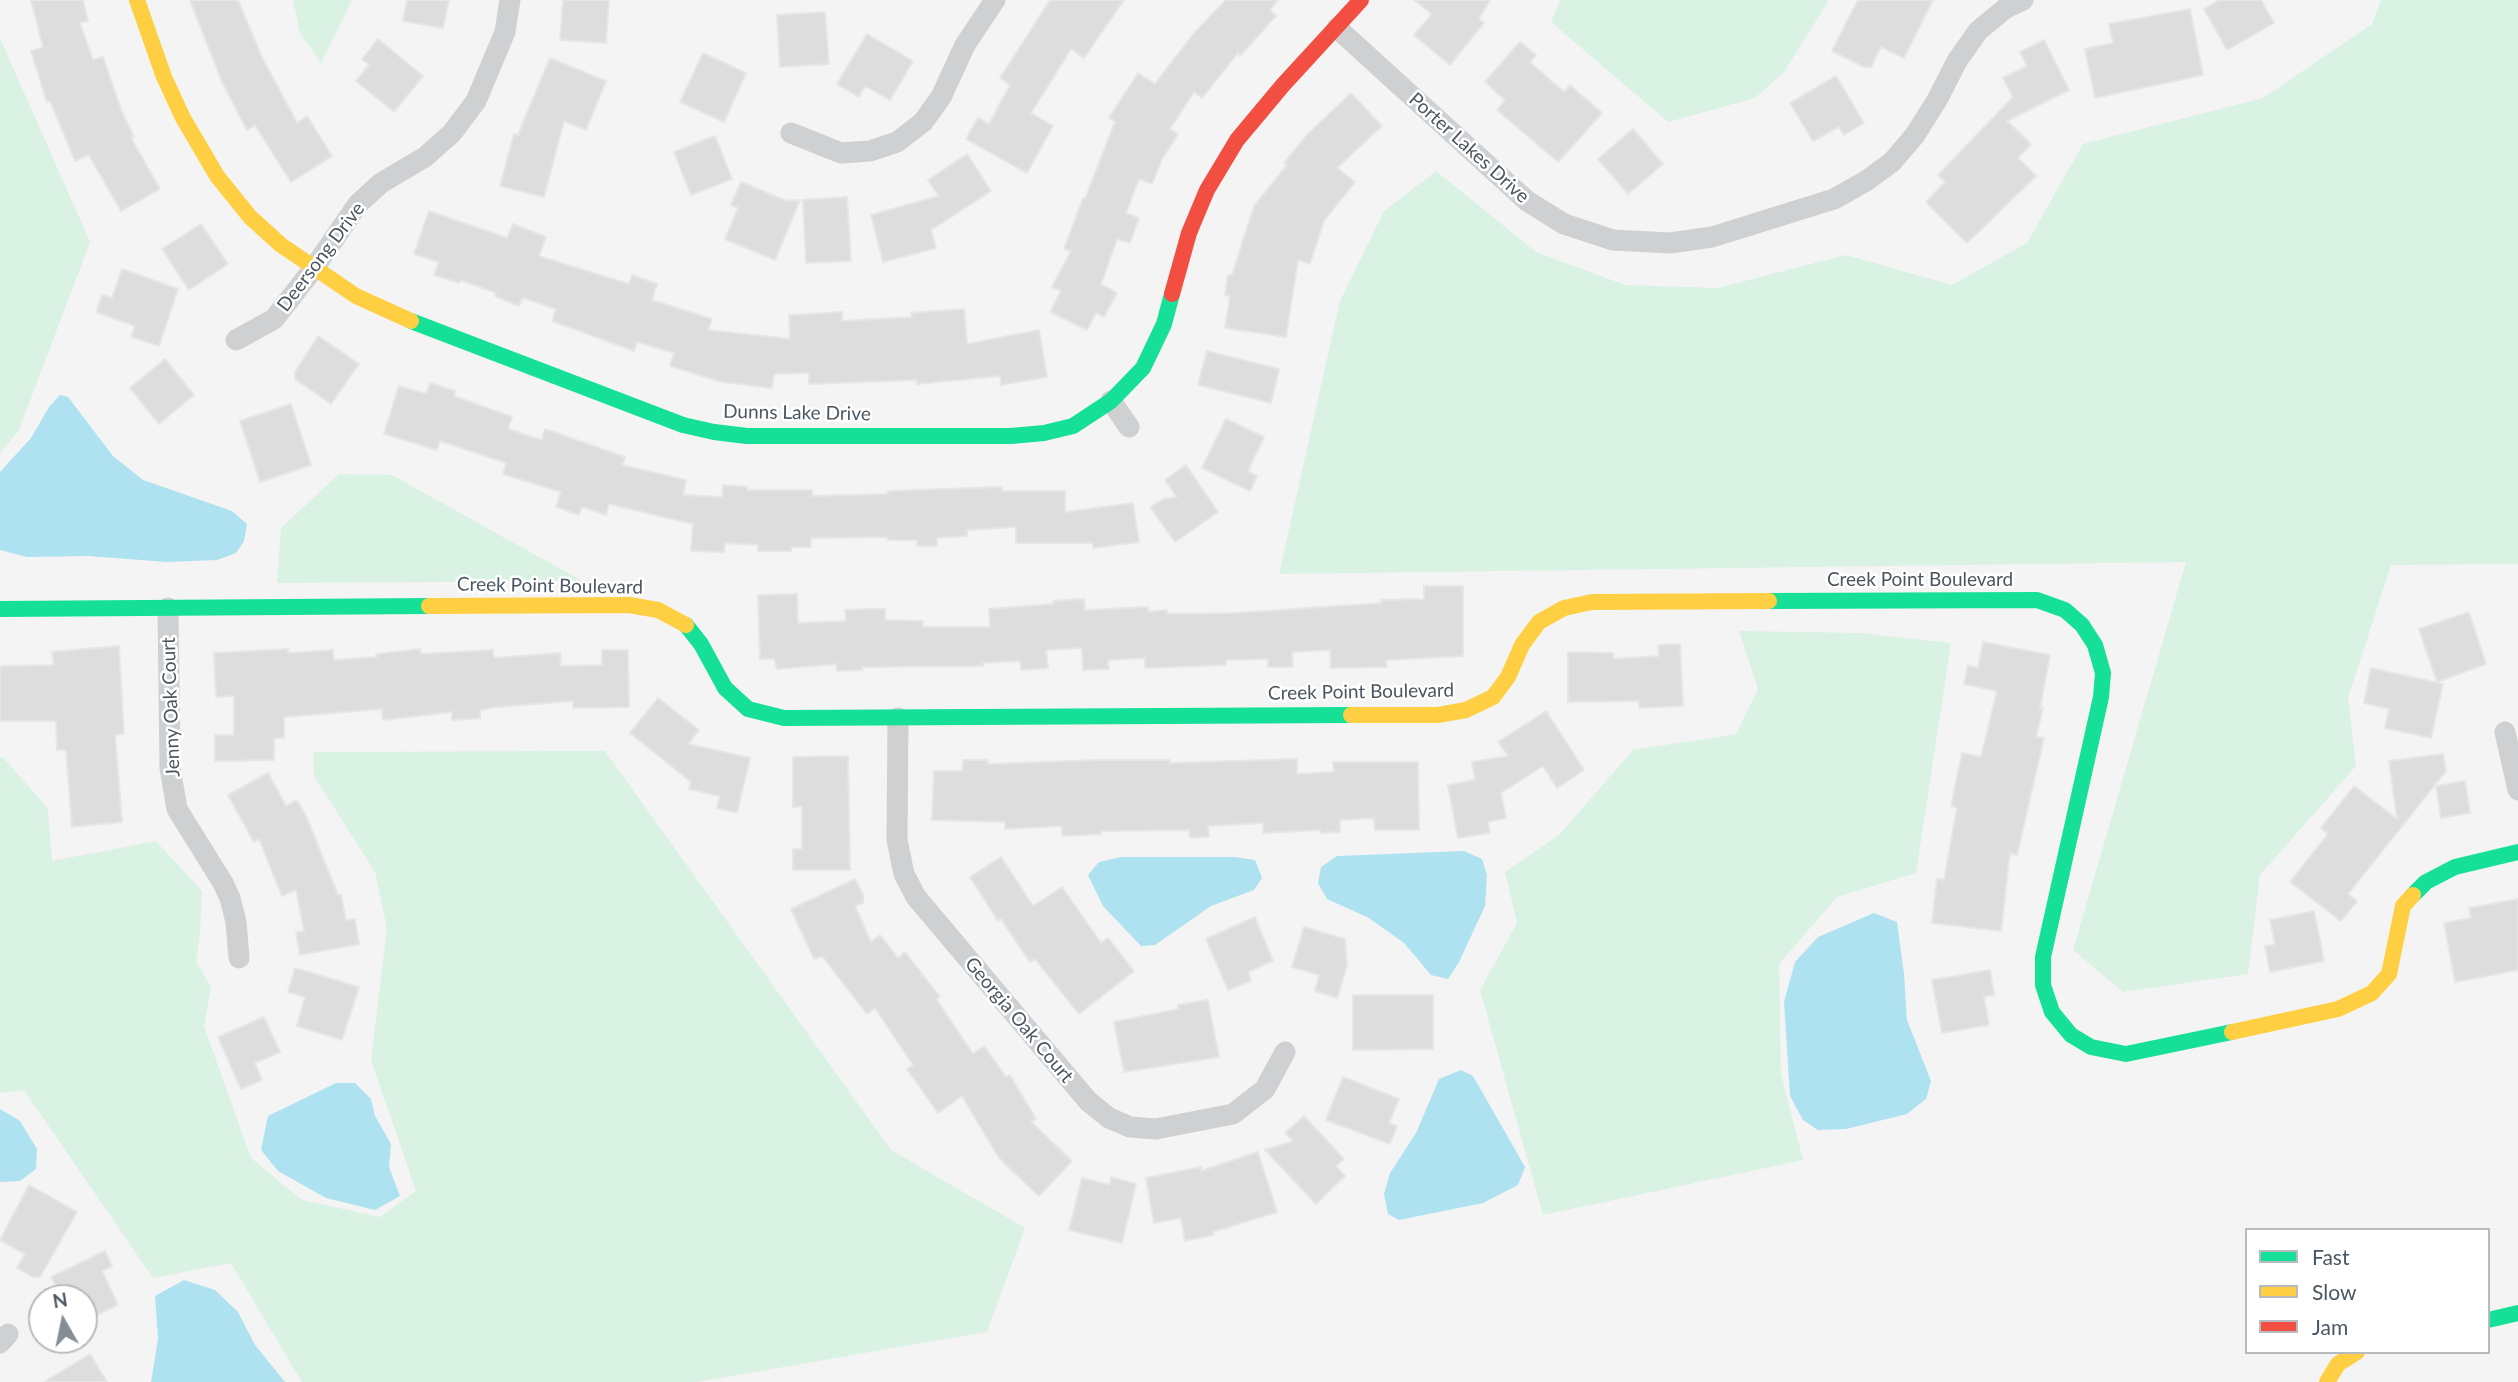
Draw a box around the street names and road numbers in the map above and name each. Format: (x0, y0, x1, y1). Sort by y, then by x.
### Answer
street label: Porter Lakes Drive (1404, 88, 1534, 208)
street label: Deersong Drive (273, 198, 369, 316)
street label: Dunns Lake Drive (723, 400, 871, 426)
street label: Creek Point Boulevard (1827, 569, 2013, 591)
street label: Creek Point Boulevard (457, 573, 643, 599)
street label: Jenny Oak Court (157, 637, 185, 777)
street label: Creek Point Boulevard (1268, 679, 1454, 705)
street label: Georgia Oak Court (960, 953, 1078, 1087)

